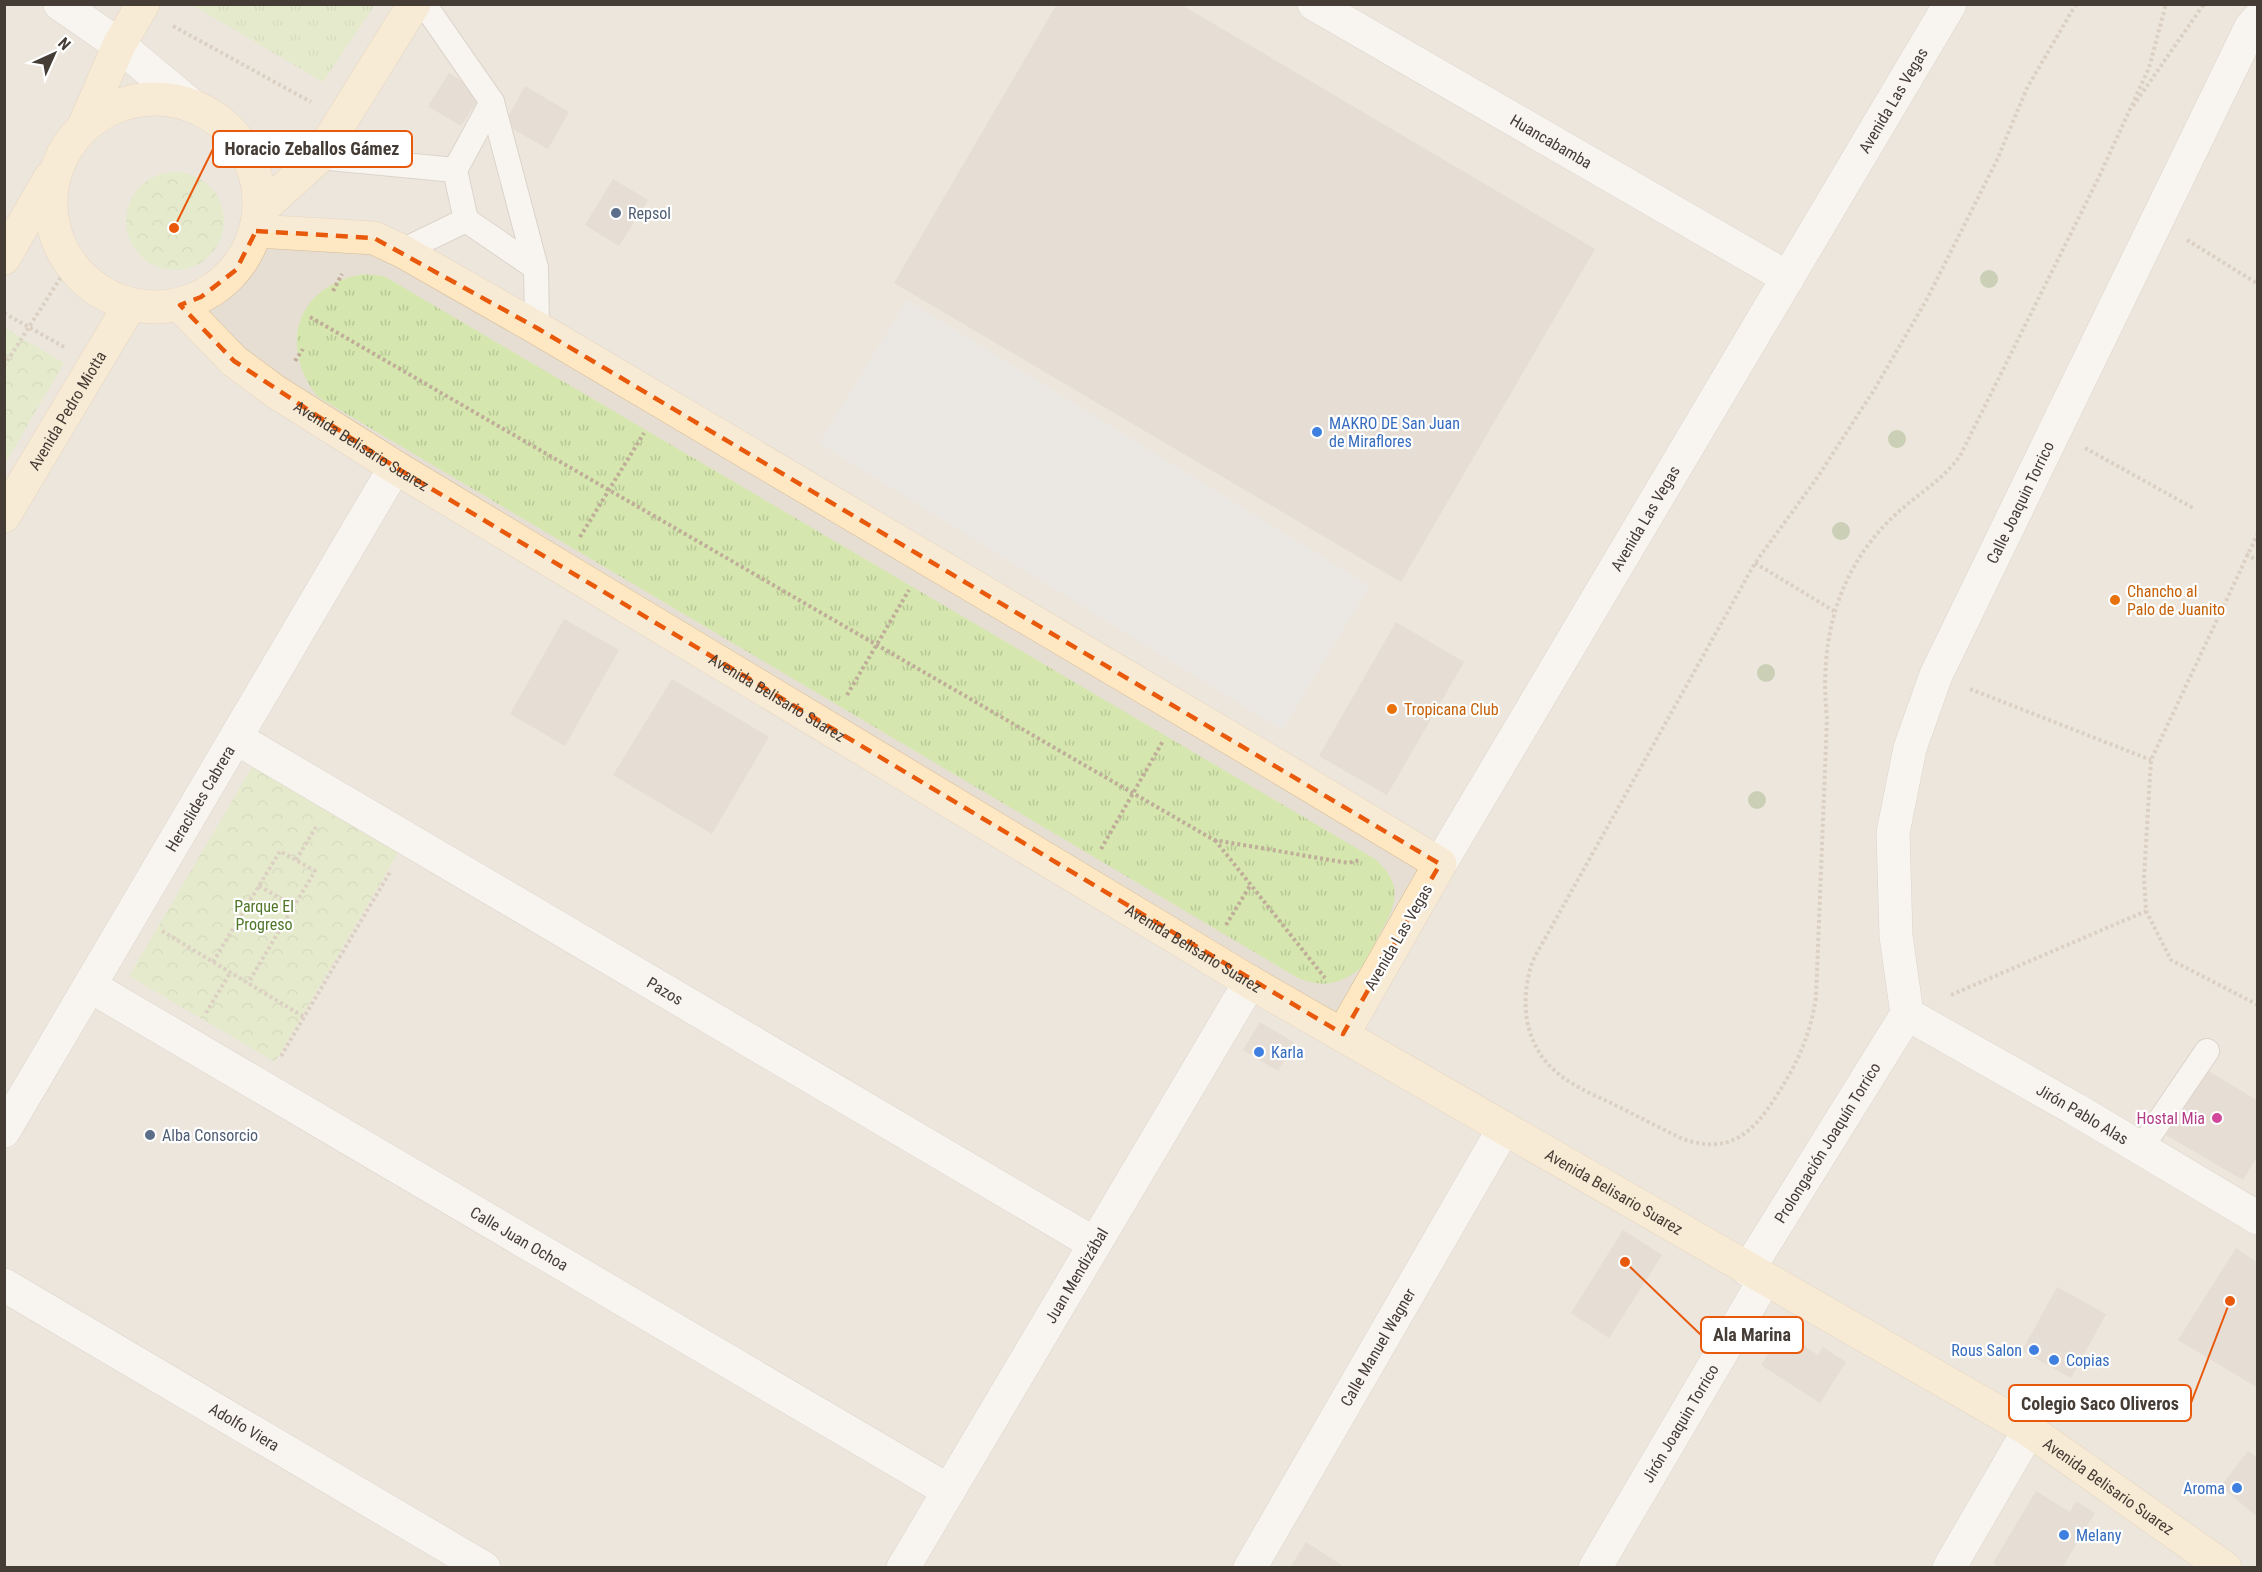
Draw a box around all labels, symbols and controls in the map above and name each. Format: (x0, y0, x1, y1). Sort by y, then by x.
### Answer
north arrow (24, 24, 84, 84)
text: N (54, 34, 74, 54)
street label: Avenida Las Vegas (1855, 44, 1932, 156)
street label: Huancabamba (1507, 110, 1595, 173)
callout: Horacio Zeballos Gámez (213, 131, 412, 167)
text: Horacio Zeballos Gámez (225, 138, 399, 159)
place label: Repsol (628, 204, 671, 223)
marker: Repsol (609, 206, 623, 220)
street label: Avenida Pedro Miotta (25, 348, 110, 474)
street label: Avenida Belisario Suarez (290, 397, 432, 495)
place label: MAKRO DE San Juan de Miraflores (1329, 414, 1460, 451)
marker: MAKRO DE San Juan de Miraflores (1310, 425, 1324, 439)
street label: Calle Joaquin Torrico (1983, 438, 2058, 567)
street label: Avenida Las Vegas (1607, 462, 1684, 575)
place label: Chancho al Palo de Juanito (2127, 582, 2225, 619)
marker: Chancho al Palo de Juanito (2108, 593, 2122, 607)
street label: Avenida Belisario Suarez (706, 649, 849, 746)
place label: Tropicana Club (1404, 700, 1499, 719)
marker: Tropicana Club (1385, 702, 1399, 716)
street label: Heraclides Cabrera (162, 742, 239, 855)
street label: Avenida Las Vegas (1360, 881, 1436, 994)
park label: Parque El Progreso (234, 897, 294, 934)
street label: Avenida Belisario Suarez (1122, 900, 1265, 997)
street label: Pazos (643, 973, 686, 1009)
place label: Karla (1271, 1043, 1304, 1062)
marker: Karla (1252, 1045, 1266, 1059)
street label: Prolongación Joaquín Torrico (1771, 1059, 1885, 1227)
street label: Jirón Pablo Alas (2033, 1080, 2132, 1149)
place label: Hostal Mia (2137, 1109, 2205, 1128)
marker: Hostal Mia (2210, 1111, 2224, 1125)
place label: Alba Consorcio (162, 1126, 258, 1145)
marker: Alba Consorcio (143, 1128, 157, 1142)
street label: Avenida Belisario Suarez (1542, 1145, 1686, 1239)
street label: Calle Juan Ochoa (467, 1203, 571, 1275)
street label: Juan Mendizábal (1041, 1225, 1112, 1327)
street label: Calle Manuel Wagner (1336, 1285, 1419, 1410)
callout: Ala Marina (1701, 1317, 1803, 1353)
text: Ala Marina (1713, 1324, 1791, 1345)
place label: Rous Salon (1951, 1341, 2022, 1360)
marker: Rous Salon (2027, 1343, 2041, 1357)
place label: Copias (2066, 1351, 2110, 1370)
marker: Copias (2047, 1353, 2061, 1367)
street label: Jirón Joaquin Torrico (1638, 1361, 1723, 1486)
callout: Colegio Saco Oliveros (2009, 1385, 2191, 1421)
text: Colegio Saco Oliveros (2021, 1393, 2179, 1414)
street label: Adolfo Viera (206, 1399, 283, 1455)
street label: Avenida Belisario Suarez (2039, 1434, 2178, 1539)
place label: Aroma (2183, 1479, 2225, 1498)
marker: Aroma (2230, 1481, 2244, 1495)
place label: Melany (2076, 1526, 2122, 1545)
marker: Melany (2057, 1528, 2071, 1542)

